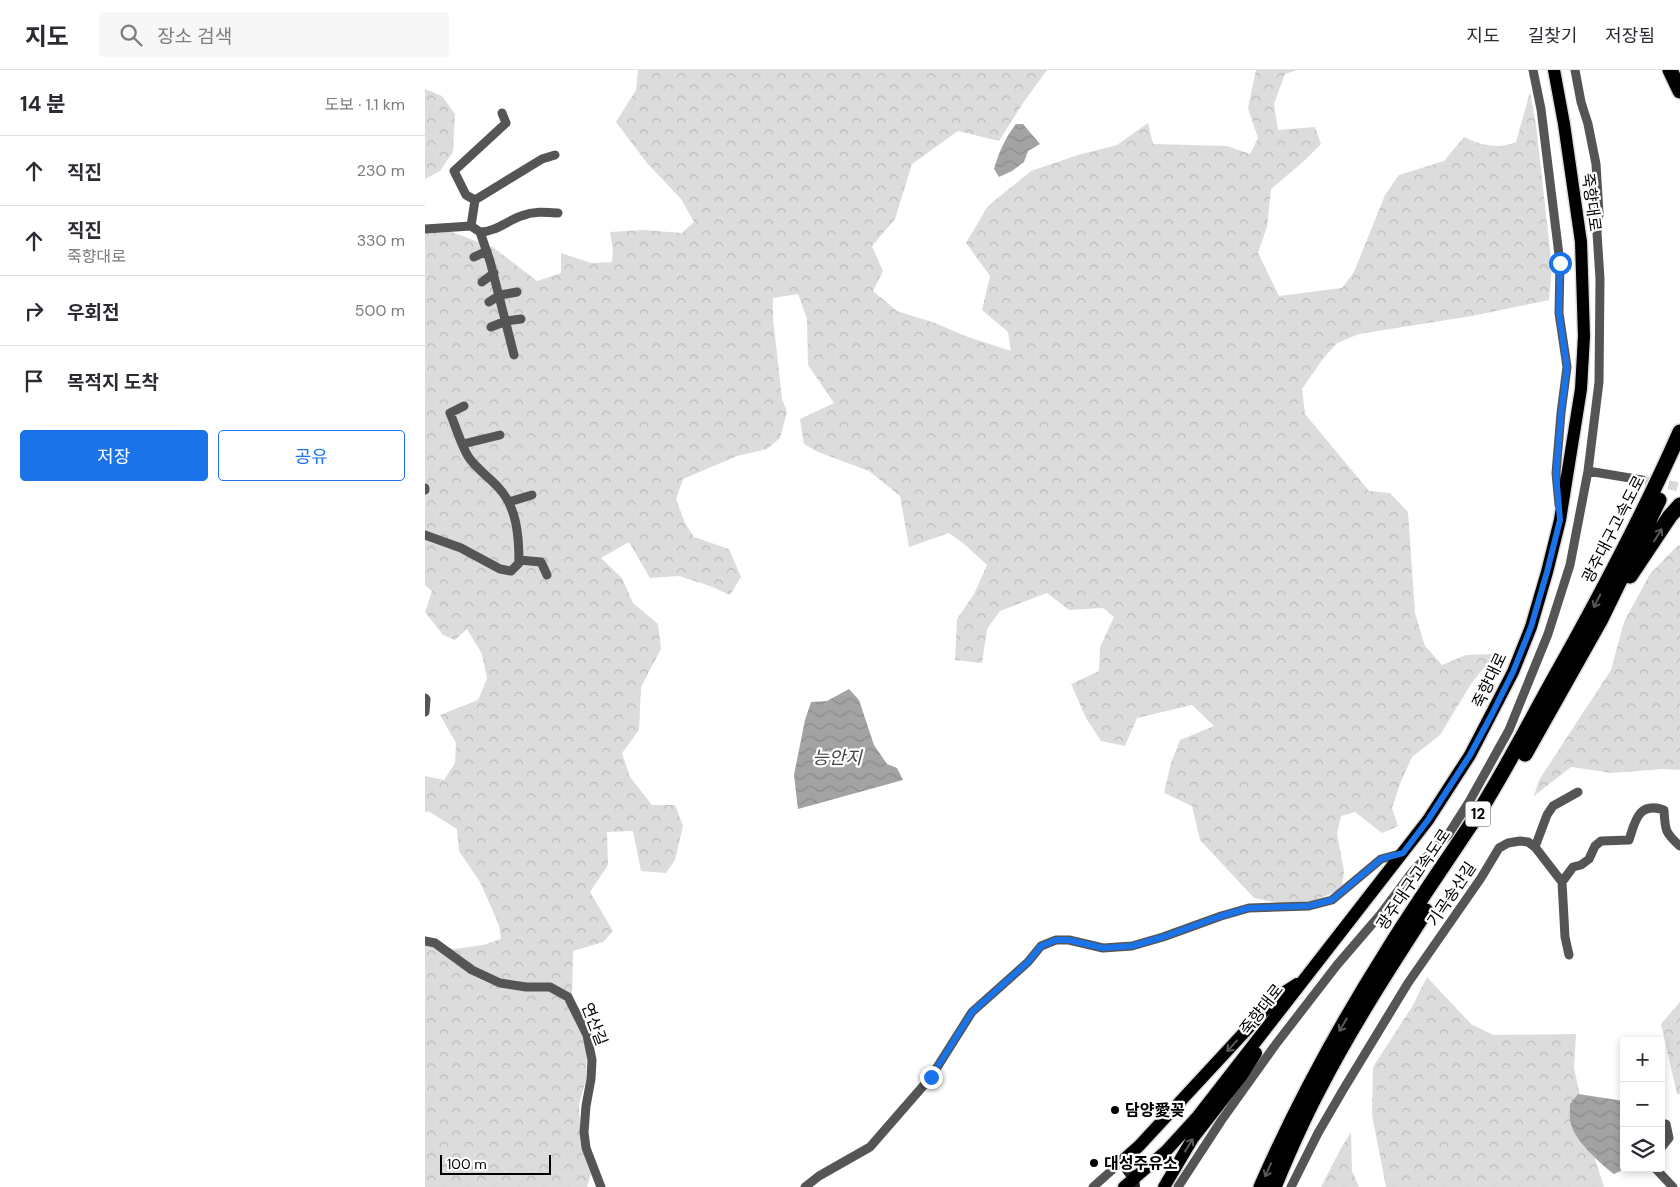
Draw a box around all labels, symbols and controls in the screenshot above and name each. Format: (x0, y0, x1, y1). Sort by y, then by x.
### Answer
search box (99, 12, 449, 57)
text: 지도 (25, 21, 69, 52)
icon: search (117, 21, 145, 49)
text: 장소 검색 (157, 24, 232, 49)
text: 지도 (1467, 24, 1500, 48)
text: 길찾기 (1528, 24, 1577, 48)
text: 저장됨 (1605, 24, 1655, 48)
text: 14 분 (20, 90, 66, 118)
text: 도보 · 1.1 km (325, 94, 405, 115)
icon: ahead (20, 157, 48, 185)
text: 직진 (67, 160, 102, 185)
text: 230 m (357, 160, 405, 181)
street label: 죽향대로 (1577, 171, 1606, 233)
text: 직진 (67, 218, 102, 243)
icon: ahead (20, 227, 48, 255)
text: 330 m (357, 230, 405, 251)
text: 죽향대로 (67, 246, 126, 267)
route start (1549, 252, 1572, 275)
icon: right (20, 297, 48, 325)
text: 우회전 (67, 300, 119, 325)
text: 500 m (355, 300, 405, 321)
icon: arrive (20, 367, 48, 395)
text: 목적지 도착 (67, 370, 159, 395)
button: 저장 (20, 430, 208, 481)
button: 공유 (218, 430, 405, 481)
street label: 광주대구고속도로 (1577, 472, 1650, 586)
one-way arrow (1653, 529, 1663, 543)
one-way arrow (1592, 593, 1601, 608)
street label: 죽향대로 (1467, 649, 1512, 711)
water label: 능안지 (812, 746, 863, 770)
road number: 12 (1465, 802, 1491, 826)
street label: 광주대구고속도로 (1372, 824, 1455, 934)
street label: 기곡송산길 (1422, 858, 1481, 931)
street label: 죽향대로 (1235, 979, 1288, 1039)
street label: 연산길 (577, 1000, 612, 1049)
one-way arrow (1337, 1018, 1347, 1032)
map controls (1620, 1037, 1665, 1172)
button: + (1620, 1037, 1665, 1082)
one-way arrow (1226, 1040, 1238, 1053)
route end (920, 1066, 943, 1089)
button: − (1620, 1082, 1665, 1127)
place label: 담양愛꽂 (1125, 1100, 1185, 1121)
marker: 담양愛꽂 (1109, 1104, 1121, 1116)
button: layers (1620, 1127, 1665, 1172)
one-way arrow (1184, 1138, 1194, 1152)
scale bar (440, 1152, 551, 1175)
place label: 대성주유소 (1104, 1153, 1178, 1174)
text: 100 m (447, 1155, 487, 1173)
marker: 대성주유소 (1088, 1157, 1100, 1169)
one-way arrow (1263, 1162, 1273, 1177)

